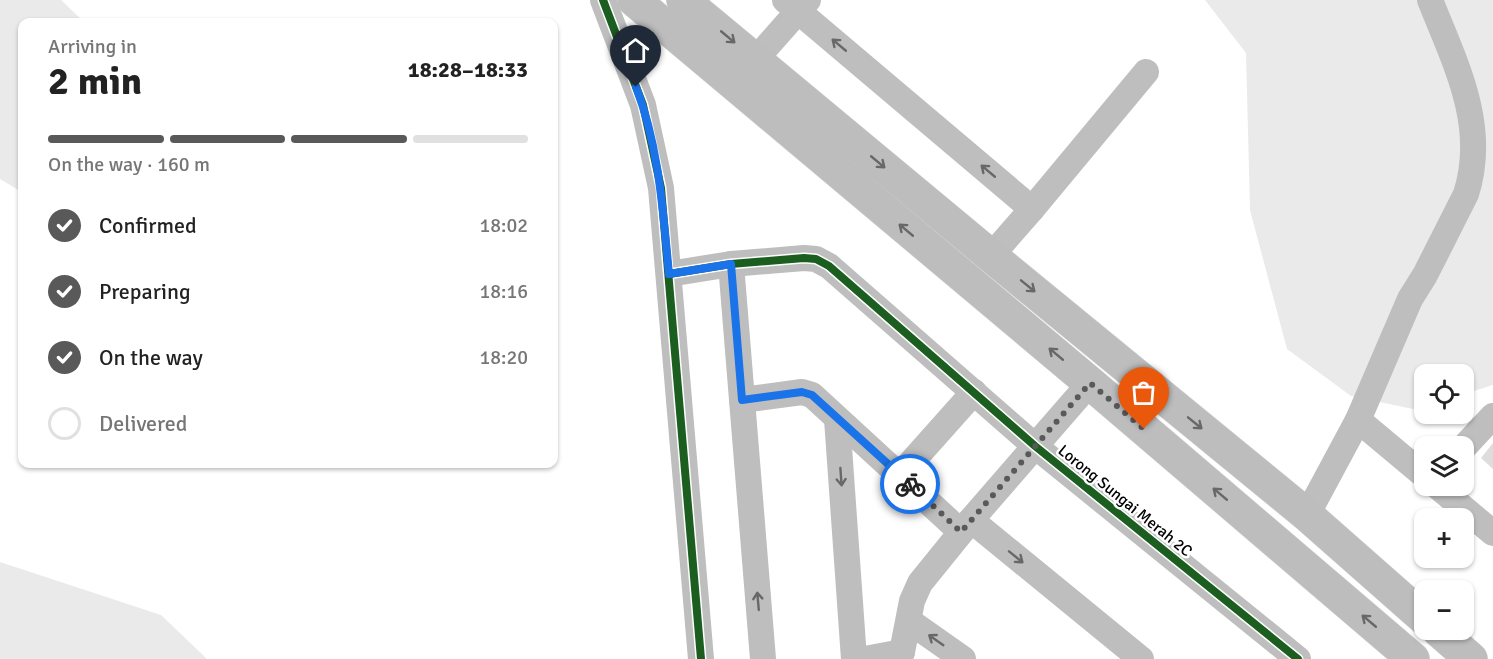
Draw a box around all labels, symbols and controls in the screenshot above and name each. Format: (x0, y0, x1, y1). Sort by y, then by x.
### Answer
pin (610, 25, 661, 87)
one-way arrow (720, 31, 736, 44)
text: Arriving in (48, 34, 137, 59)
icon: home (619, 34, 652, 67)
one-way arrow (831, 39, 847, 52)
text: 18:28–18:33 (408, 56, 528, 83)
text: 2 min (48, 57, 142, 105)
text: On the way · 160 m (48, 152, 210, 177)
one-way arrow (870, 155, 885, 169)
one-way arrow (980, 165, 996, 178)
icon: check (48, 209, 81, 242)
text: Confirmed (99, 212, 197, 239)
text: 18:02 (479, 213, 528, 238)
one-way arrow (898, 223, 914, 236)
icon: check (48, 275, 81, 308)
text: Preparing (99, 278, 191, 305)
text: 18:16 (479, 279, 528, 304)
one-way arrow (1020, 280, 1036, 293)
icon: check (48, 341, 81, 374)
text: On the way (99, 344, 203, 371)
text: 18:20 (479, 345, 528, 370)
one-way arrow (1048, 348, 1064, 361)
map controls (1414, 364, 1474, 640)
button: locate (1414, 364, 1474, 424)
pin (1118, 367, 1169, 429)
icon: bag (1127, 376, 1160, 409)
text: Delivered (99, 410, 187, 437)
one-way arrow (1187, 417, 1203, 430)
button: layers (1414, 436, 1474, 496)
street label: Lorong Sungai Merah 2C (1054, 441, 1196, 562)
courier (880, 454, 940, 514)
one-way arrow (836, 467, 847, 487)
icon: bike (894, 468, 927, 501)
one-way arrow (1212, 488, 1228, 501)
button: + (1414, 508, 1474, 568)
one-way arrow (1008, 550, 1024, 563)
button: − (1414, 580, 1474, 640)
one-way arrow (752, 591, 763, 611)
one-way arrow (1362, 614, 1377, 628)
one-way arrow (928, 634, 944, 646)

